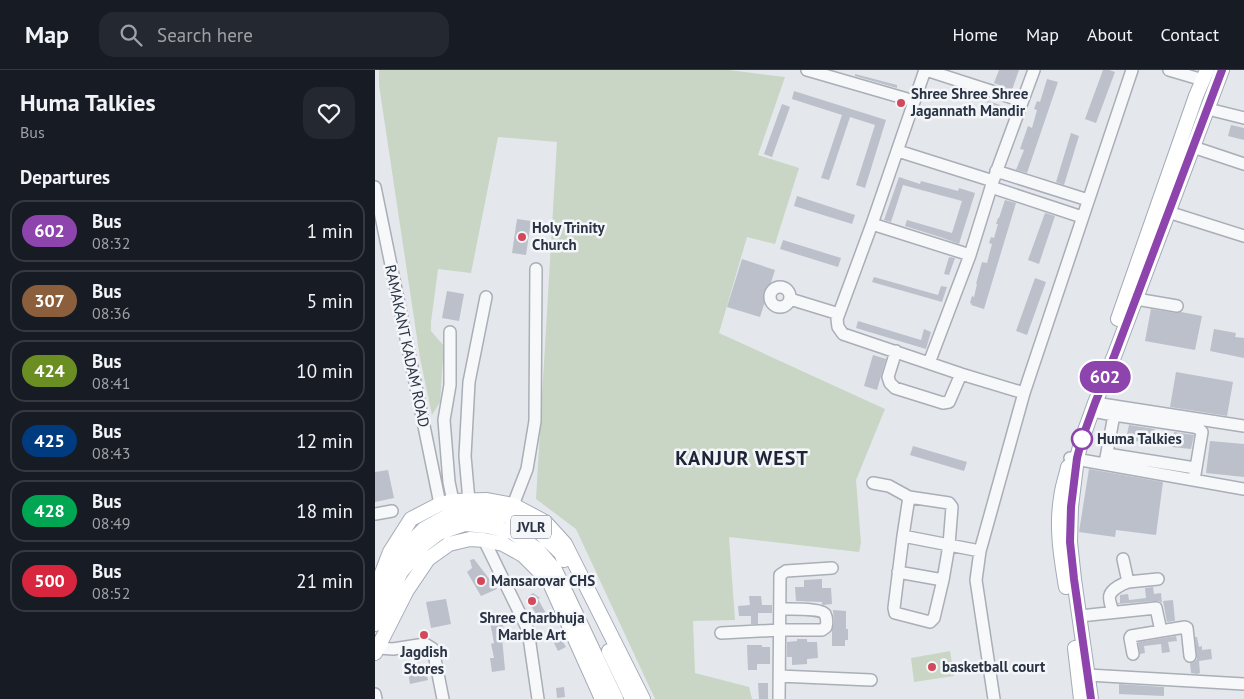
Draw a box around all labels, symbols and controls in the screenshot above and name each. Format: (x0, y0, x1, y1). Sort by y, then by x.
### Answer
search box (99, 12, 449, 57)
text: Map (25, 19, 69, 50)
icon: search (117, 21, 145, 49)
text: Search here (157, 23, 253, 47)
text: Home (952, 23, 998, 46)
text: Map (1026, 23, 1059, 46)
text: About (1087, 23, 1133, 46)
text: Contact (1161, 23, 1219, 46)
place label: Shree Shree Shree Jagannath Mandir (910, 84, 1029, 120)
text: Huma Talkies (20, 87, 156, 118)
button: heart (303, 87, 355, 139)
marker: Shree Shree Shree Jagannath Mandir (895, 97, 907, 109)
text: Bus (20, 122, 45, 142)
text: Departures (20, 165, 110, 189)
text: Bus (92, 209, 121, 233)
place label: Holy Trinity Church (532, 218, 605, 254)
text: 602 (34, 219, 65, 242)
text: 1 min (307, 219, 353, 243)
marker: Holy Trinity Church (516, 231, 528, 243)
text: 08:32 (92, 233, 130, 253)
street label: RAMAKANT KADAM ROAD (381, 263, 434, 429)
text: Bus (92, 279, 121, 303)
text: 307 (34, 289, 65, 312)
text: 5 min (307, 289, 353, 313)
text: 08:36 (92, 303, 130, 323)
text: Bus (92, 349, 121, 373)
text: 424 (34, 359, 65, 382)
text: 10 min (296, 359, 353, 383)
line badge: 602 (1076, 361, 1134, 393)
text: 602 (1090, 365, 1120, 388)
text: 08:41 (92, 373, 130, 393)
text: Bus (92, 419, 121, 443)
marker: Huma Talkies (1071, 428, 1093, 450)
text: 425 (34, 429, 65, 452)
text: 12 min (296, 429, 353, 453)
place label: Huma Talkies (1097, 429, 1182, 448)
text: 08:43 (92, 443, 130, 463)
district label: KANJUR WEST (675, 445, 809, 471)
text: Bus (92, 489, 121, 513)
text: 428 (34, 499, 65, 522)
text: 18 min (296, 499, 353, 523)
text: 08:49 (92, 513, 130, 533)
road number: JVLR (511, 516, 551, 538)
text: Bus (92, 559, 121, 583)
text: 500 (34, 569, 65, 592)
text: 21 min (296, 569, 353, 593)
place label: Mansarovar CHS (491, 571, 595, 590)
marker: Mansarovar CHS (475, 575, 487, 587)
text: 08:52 (92, 583, 130, 603)
marker: Shree Charbhuja Marble Art (526, 595, 538, 607)
place label: Shree Charbhuja Marble Art (479, 608, 585, 644)
marker: Jagdish Stores (418, 629, 430, 641)
place label: Jagdish Stores (399, 642, 448, 678)
place label: basketball court (942, 657, 1046, 676)
marker: basketball court (926, 661, 938, 673)

